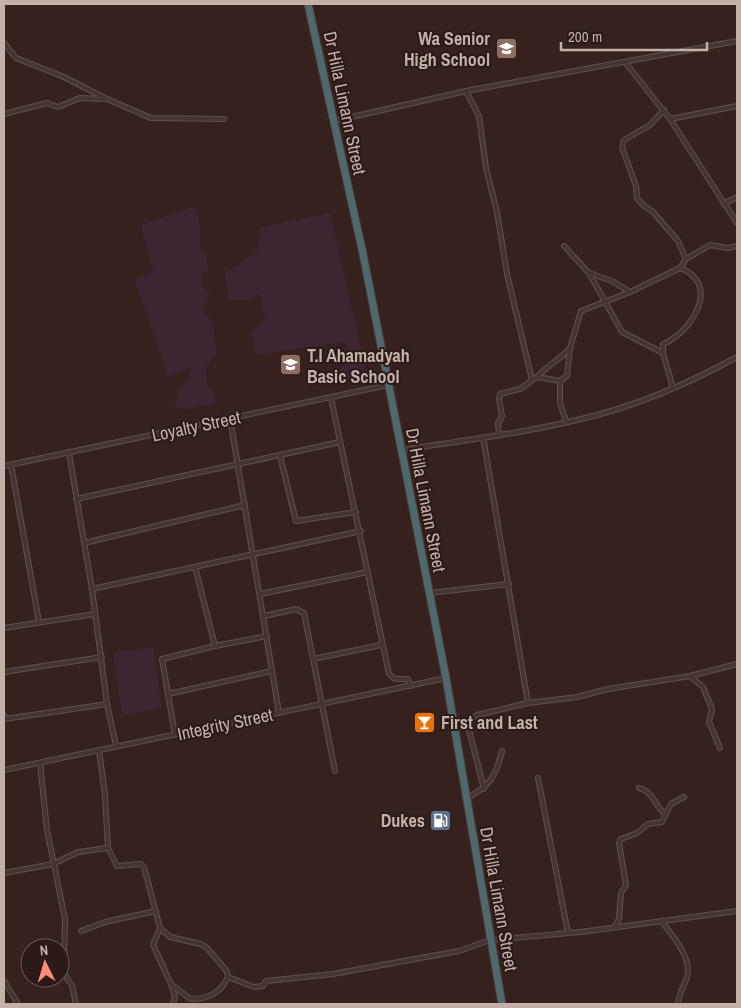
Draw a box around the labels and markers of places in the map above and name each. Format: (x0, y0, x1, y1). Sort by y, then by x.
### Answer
place label: Wa Senior High School (404, 26, 490, 72)
school or university icon: Wa Senior High School (494, 36, 518, 60)
place label: T.I Ahamadyah Basic School (307, 343, 410, 389)
school or university icon: T.I Ahamadyah Basic School (279, 353, 303, 377)
bar icon: First and Last (413, 710, 437, 734)
place label: First and Last (441, 710, 538, 735)
place label: Dukes (381, 808, 425, 833)
fuel station icon: Dukes (429, 808, 453, 832)

